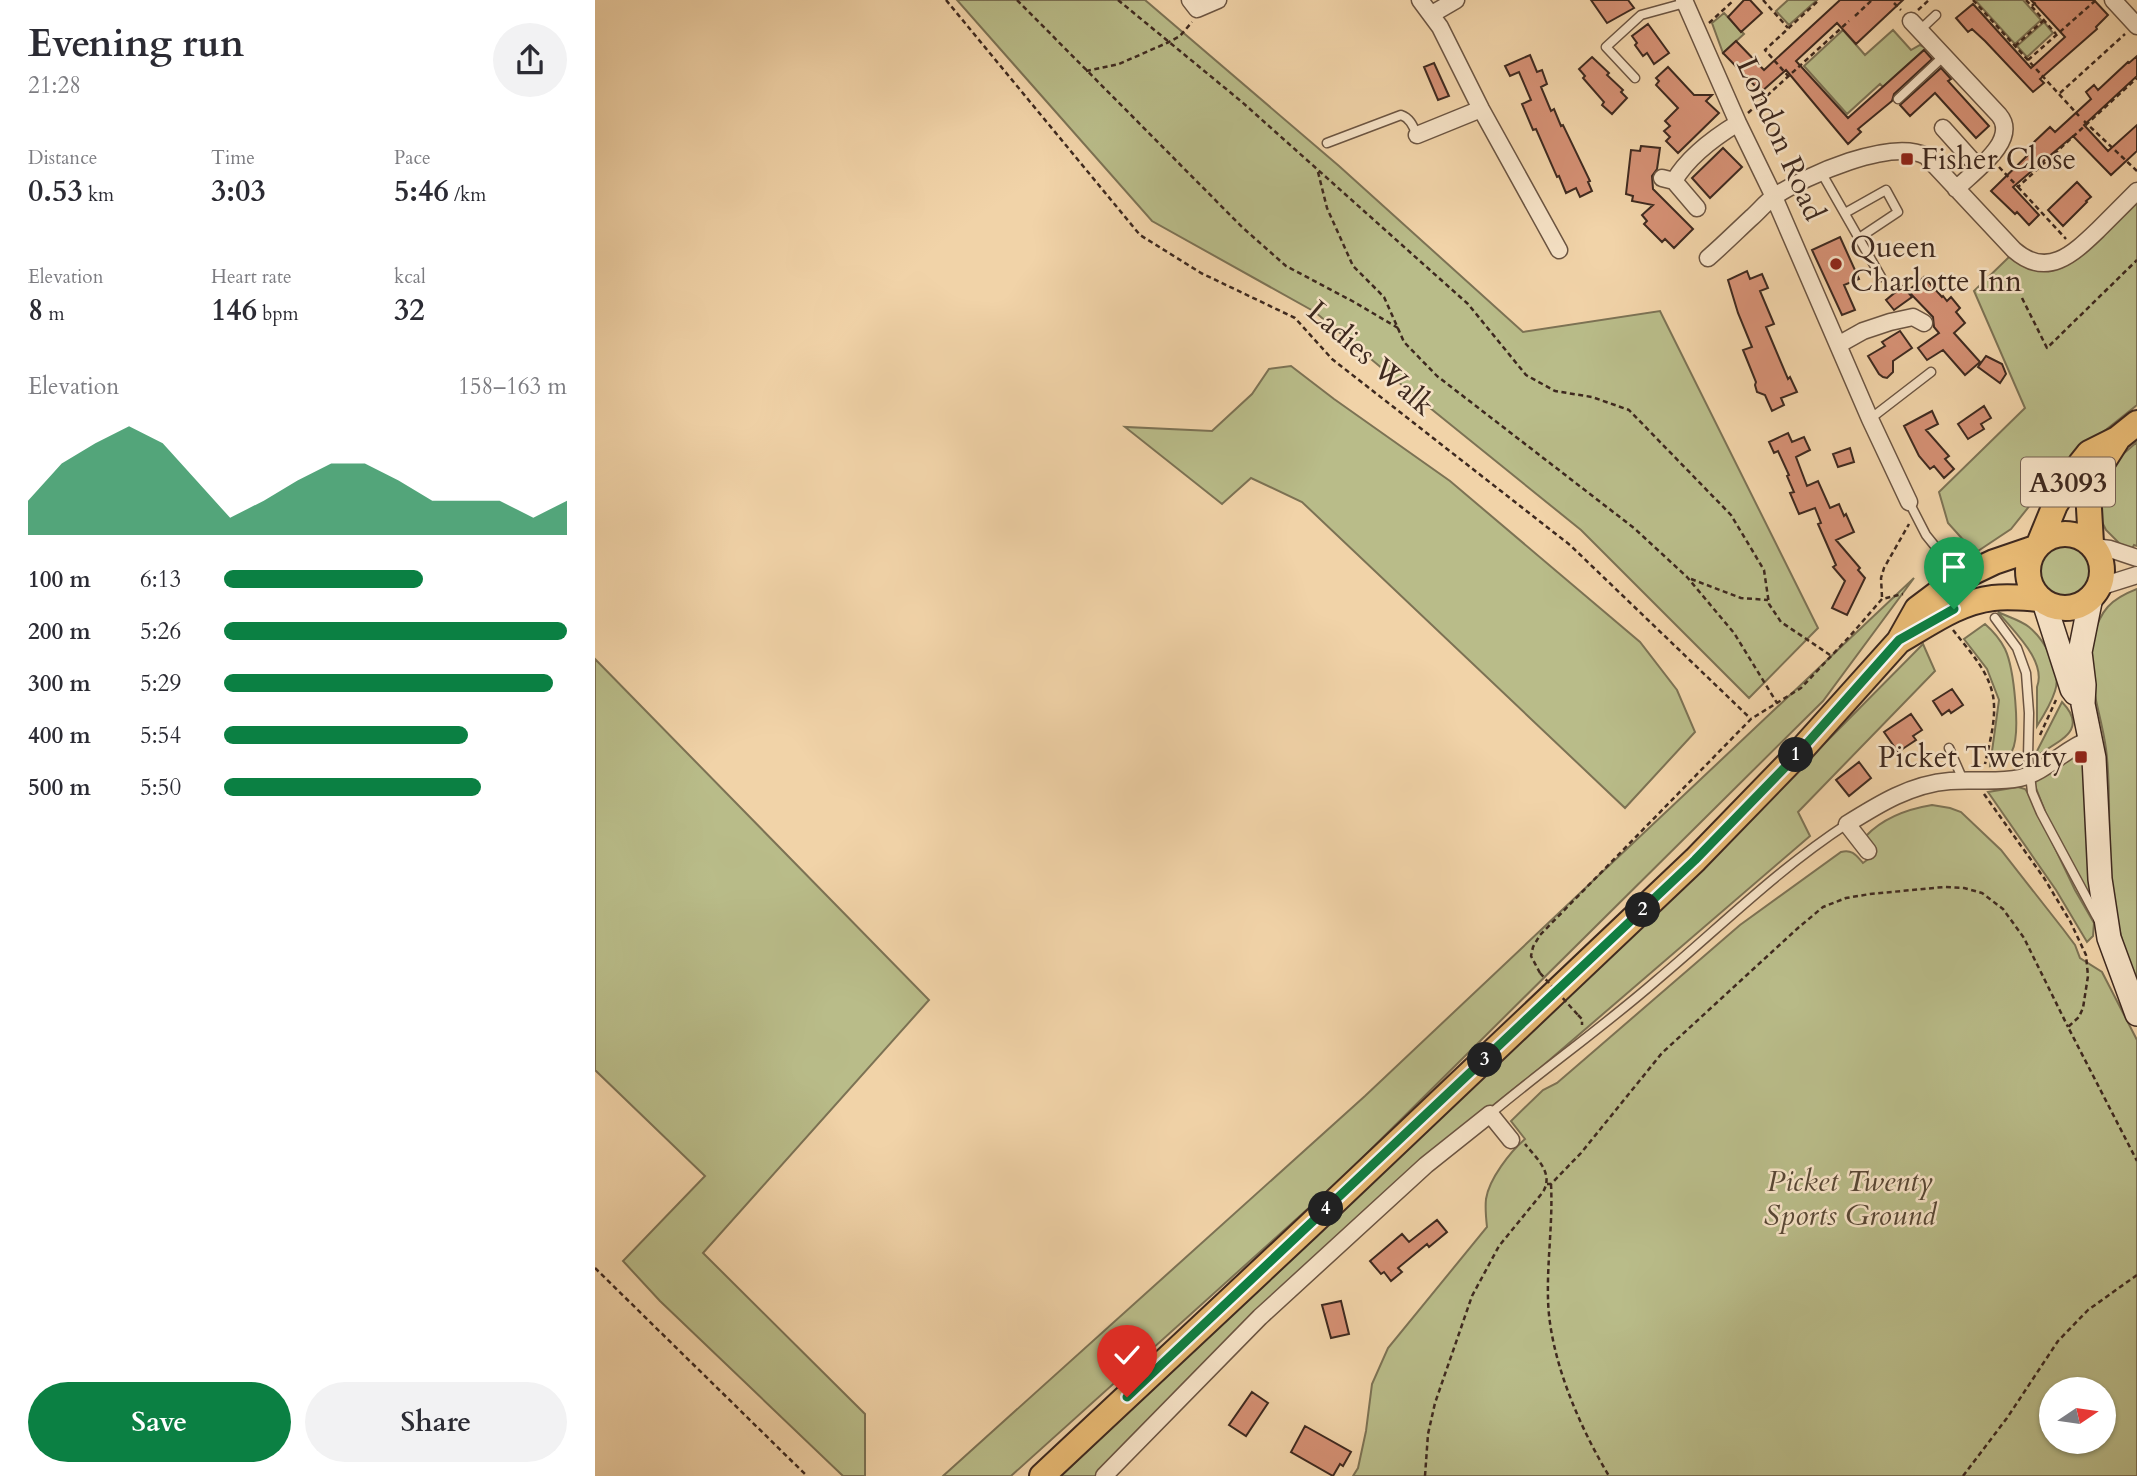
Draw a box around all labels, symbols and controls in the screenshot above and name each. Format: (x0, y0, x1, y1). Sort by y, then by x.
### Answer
text: Evening run (28, 18, 244, 70)
button: share (493, 23, 567, 97)
street label: London Road (1726, 51, 1835, 227)
text: 21:28 (28, 70, 81, 101)
place label: Fisher Close (1921, 139, 2076, 180)
text: Distance (28, 145, 97, 171)
text: Time (211, 145, 255, 171)
text: Pace (394, 145, 431, 171)
marker: Fisher Close (1899, 151, 1915, 167)
text: 0.53 (28, 171, 83, 212)
text: 3:03 (211, 171, 266, 212)
text: 5:46 (394, 171, 449, 212)
text: km (83, 182, 114, 208)
text: /km (449, 182, 486, 208)
place label: Queen Charlotte Inn (1850, 227, 2022, 302)
marker: Queen Charlotte Inn (1828, 256, 1844, 272)
text: Elevation (28, 264, 103, 290)
text: Heart rate (211, 264, 292, 290)
text: kcal (394, 264, 426, 290)
text: 8 (28, 290, 43, 331)
text: 146 (211, 290, 257, 331)
text: 32 (394, 290, 425, 331)
street label: Ladies Walk (1298, 291, 1443, 425)
text: m (43, 301, 65, 327)
text: bpm (257, 301, 299, 327)
text: Elevation (28, 371, 119, 402)
text: 158–163 m (458, 371, 567, 402)
road number: A3093 (2021, 458, 2115, 506)
pin (1924, 537, 1984, 609)
icon: arrive (1935, 548, 1973, 586)
text: 100 m (28, 564, 91, 595)
text: 6:13 (140, 564, 181, 595)
text: 200 m (28, 616, 91, 647)
text: 5:26 (140, 616, 181, 647)
text: 300 m (28, 668, 91, 699)
text: 5:29 (140, 668, 181, 699)
text: 400 m (28, 720, 91, 751)
text: 5:54 (140, 720, 181, 751)
place label: Picket Twenty (1878, 737, 2067, 778)
pin: 1 (1779, 738, 1813, 772)
text: 1 (1791, 741, 1800, 767)
marker: Picket Twenty (2073, 749, 2089, 765)
text: 500 m (28, 772, 91, 803)
text: 5:50 (140, 772, 181, 803)
pin: 2 (1625, 892, 1661, 928)
text: 2 (1638, 896, 1647, 922)
pin: 3 (1467, 1042, 1503, 1078)
text: 3 (1480, 1046, 1489, 1072)
park label: Picket Twenty Sports Ground (1764, 1161, 1938, 1236)
pin: 4 (1309, 1192, 1343, 1226)
text: 4 (1321, 1195, 1330, 1221)
pin (1097, 1325, 1157, 1397)
icon: check (1108, 1336, 1146, 1374)
north arrow (2039, 1377, 2116, 1454)
map controls (2039, 1377, 2116, 1454)
button: Save (28, 1382, 291, 1462)
button: Share (305, 1382, 567, 1462)

